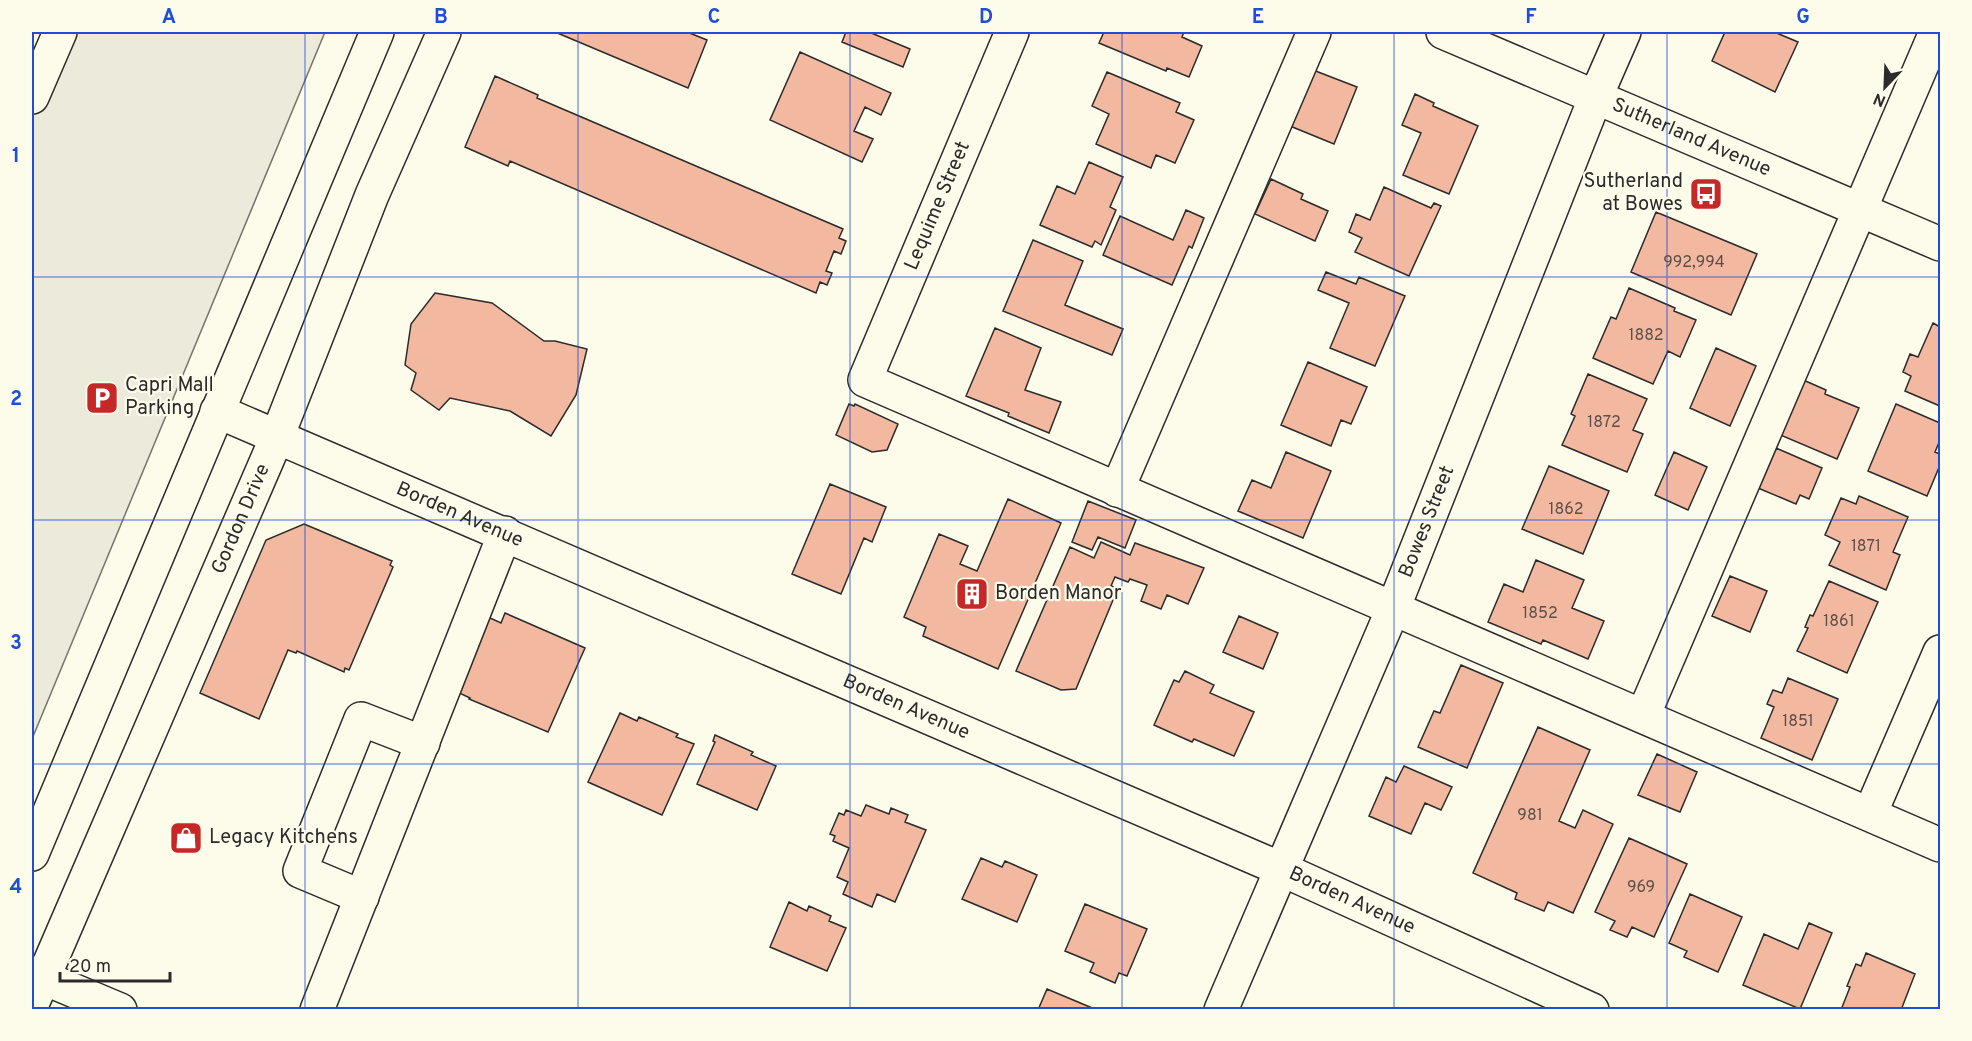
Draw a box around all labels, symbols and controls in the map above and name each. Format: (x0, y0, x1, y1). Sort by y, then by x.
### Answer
text: A (162, 5, 176, 31)
text: B (434, 5, 448, 31)
text: C (708, 5, 720, 31)
text: D (979, 5, 993, 31)
text: E (1252, 5, 1264, 31)
text: F (1525, 5, 1537, 31)
text: G (1796, 5, 1810, 31)
north arrow (1855, 57, 1915, 117)
text: N (1871, 88, 1889, 110)
street label: Sutherland Avenue (1608, 93, 1775, 183)
street label: Lequime Street (899, 138, 977, 274)
text: 1 (12, 144, 20, 170)
place label: Sutherland at Bowes (1584, 169, 1683, 218)
bus stop icon: Sutherland at Bowes (1688, 176, 1724, 212)
house number: 992,994 (1663, 253, 1725, 273)
house number: 1882 (1629, 326, 1664, 346)
place label: Capri Mall Parking (125, 373, 214, 422)
parking icon: Capri Mall Parking (84, 380, 120, 416)
text: 2 (10, 387, 22, 413)
house number: 1872 (1587, 413, 1621, 433)
street label: Gordon Drive (206, 460, 277, 579)
street label: Bowes Street (1394, 462, 1461, 582)
street label: Borden Avenue (392, 477, 527, 554)
house number: 1862 (1548, 500, 1584, 520)
house number: 1871 (1851, 537, 1881, 557)
building icon: Borden Manor (954, 576, 990, 612)
place label: Borden Manor (995, 581, 1122, 607)
house number: 1852 (1522, 604, 1558, 624)
house number: 1861 (1823, 612, 1855, 632)
text: 3 (10, 631, 22, 657)
street label: Borden Avenue (838, 669, 973, 746)
house number: 1851 (1782, 712, 1814, 732)
house number: 981 (1517, 806, 1543, 826)
shop icon: Legacy Kitchens (168, 820, 204, 856)
place label: Legacy Kitchens (209, 825, 358, 851)
street label: Borden Avenue (1284, 861, 1419, 941)
text: 4 (10, 875, 22, 901)
house number: 969 (1627, 878, 1655, 898)
scale bar (60, 945, 170, 983)
text: 20 m (69, 956, 111, 979)

